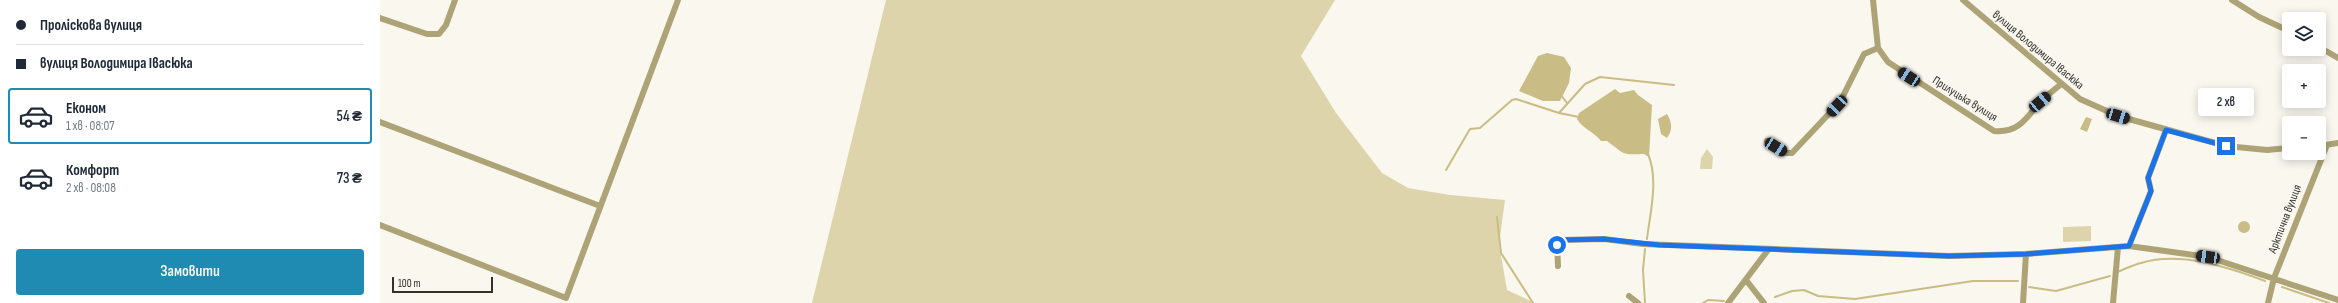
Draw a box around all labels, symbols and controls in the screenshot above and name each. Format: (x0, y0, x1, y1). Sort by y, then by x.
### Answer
street label: вулиця Володимира Івасюка (1989, 7, 2087, 93)
map controls (2282, 12, 2326, 160)
button: layers (2282, 12, 2326, 56)
text: Проліскова вулиця (40, 16, 142, 35)
text: вулиця Володимира Івасюка (40, 54, 193, 73)
button: + (2282, 64, 2326, 108)
car (1896, 65, 1922, 89)
street label: Прилуцька вулиця (1930, 73, 2001, 125)
callout: 2 хв (2198, 88, 2254, 116)
car (2027, 90, 2053, 114)
car (1824, 93, 1850, 119)
text: 2 хв (2217, 94, 2235, 110)
icon: car (18, 98, 54, 134)
text: Економ (66, 99, 106, 118)
text: 54 ₴ (337, 107, 362, 126)
car (2105, 107, 2131, 125)
button: − (2282, 116, 2326, 160)
text: 1 хв · 08:07 (66, 118, 115, 134)
car (1763, 136, 1789, 158)
route end (2217, 137, 2235, 155)
icon: car (18, 160, 54, 196)
text: Комфорт (66, 161, 119, 180)
text: 73 ₴ (337, 169, 362, 188)
text: 2 хв · 08:08 (66, 180, 116, 196)
street label: Арктична вулиця (2265, 182, 2305, 256)
route start (1548, 236, 1566, 254)
button: Замовити (16, 249, 364, 295)
car (2195, 249, 2221, 265)
scale bar (392, 275, 493, 294)
text: 100 m (398, 277, 420, 290)

